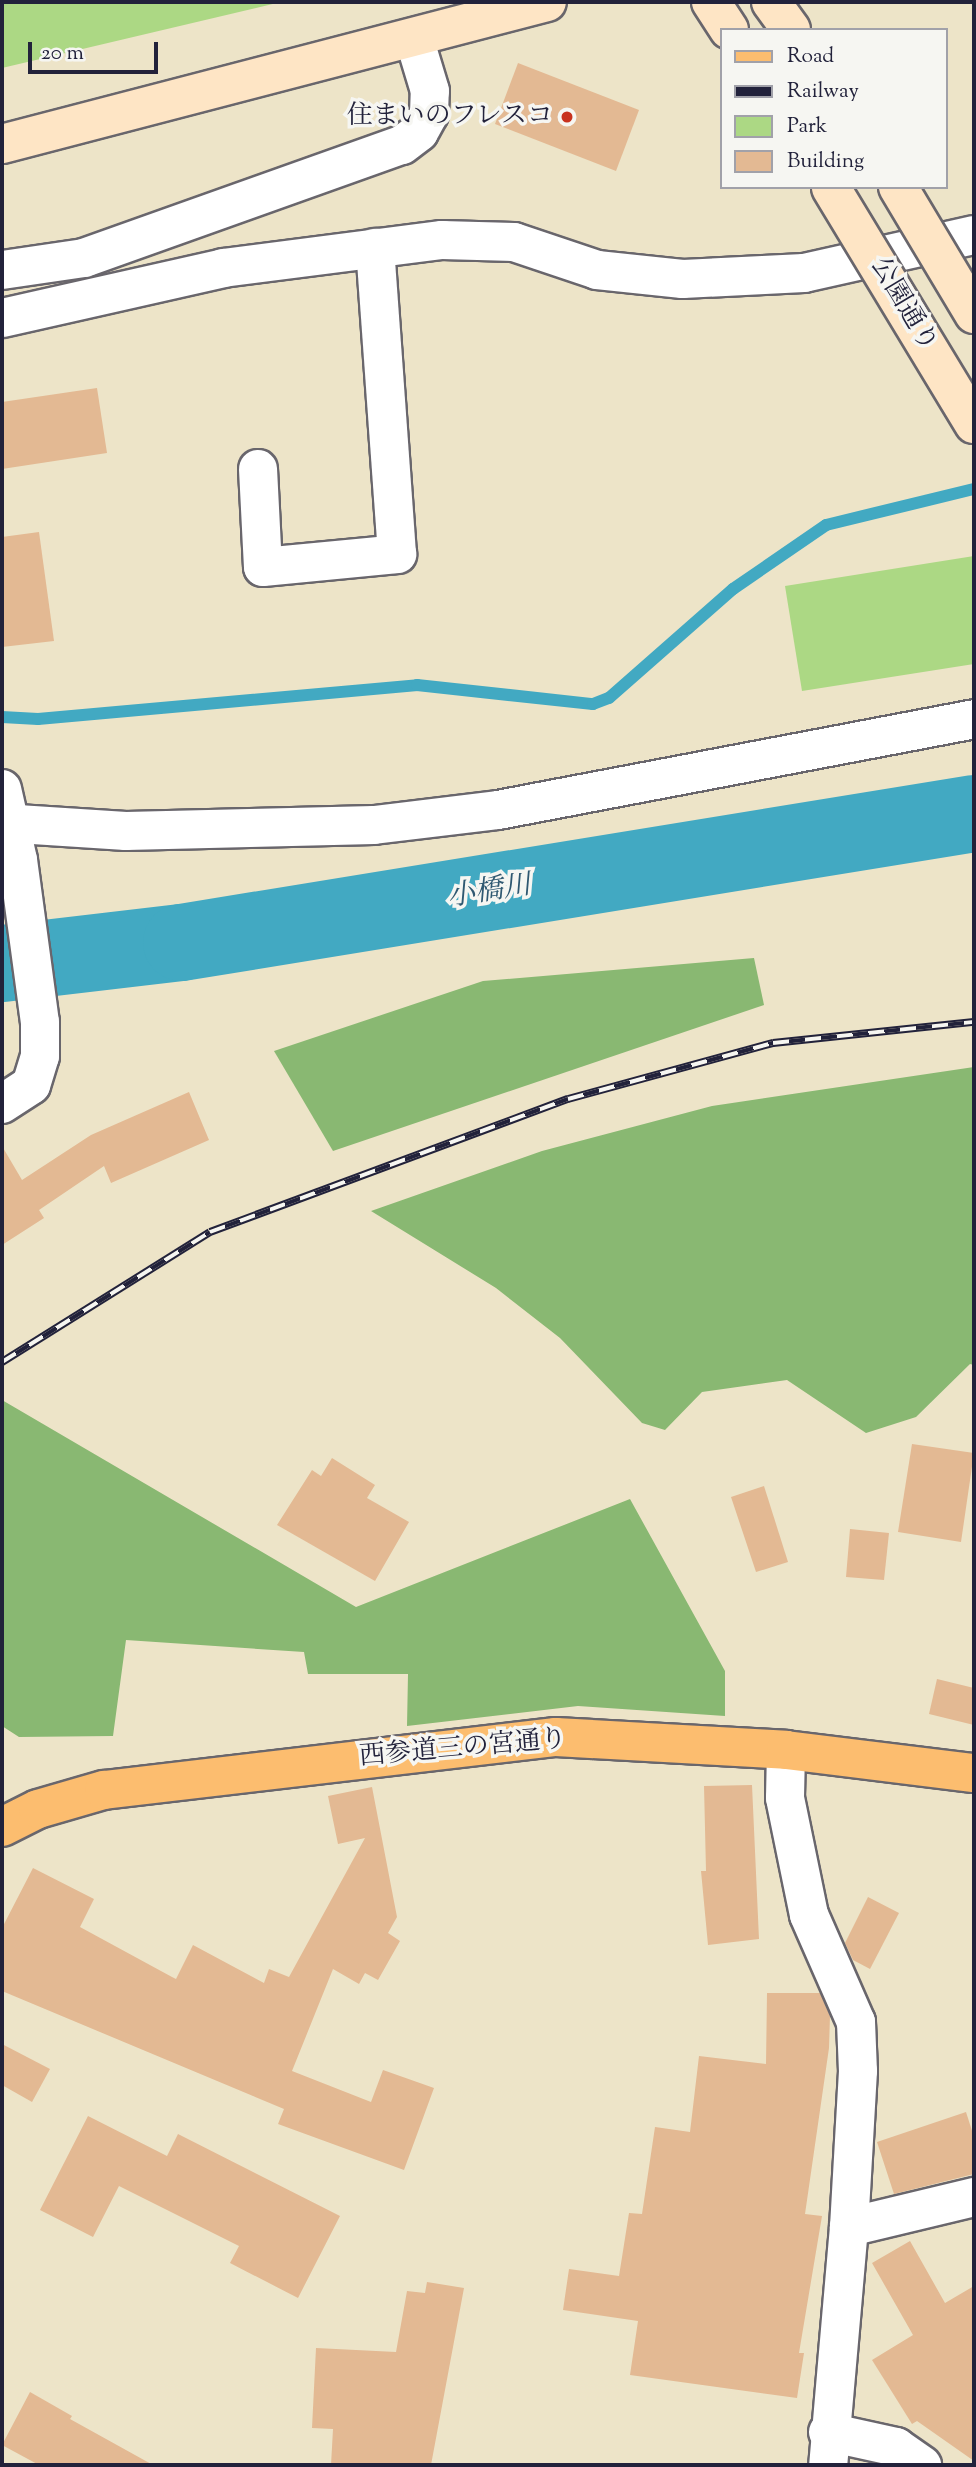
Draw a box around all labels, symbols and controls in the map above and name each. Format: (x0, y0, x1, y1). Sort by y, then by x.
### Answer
scale bar (32, 28, 161, 72)
legend (720, 28, 948, 189)
text: 20 m (41, 39, 84, 69)
text: Road (787, 42, 834, 72)
text: Railway (787, 77, 859, 107)
place label: 住まいのフレスコ (345, 101, 553, 133)
marker: 住まいのフレスコ (559, 109, 575, 125)
text: Park (787, 112, 827, 142)
text: Building (787, 147, 864, 177)
street label: 公園通り (863, 252, 943, 358)
water label: 小橋川 (445, 869, 533, 915)
street label: 西参道三の宮通り (358, 1724, 568, 1774)

